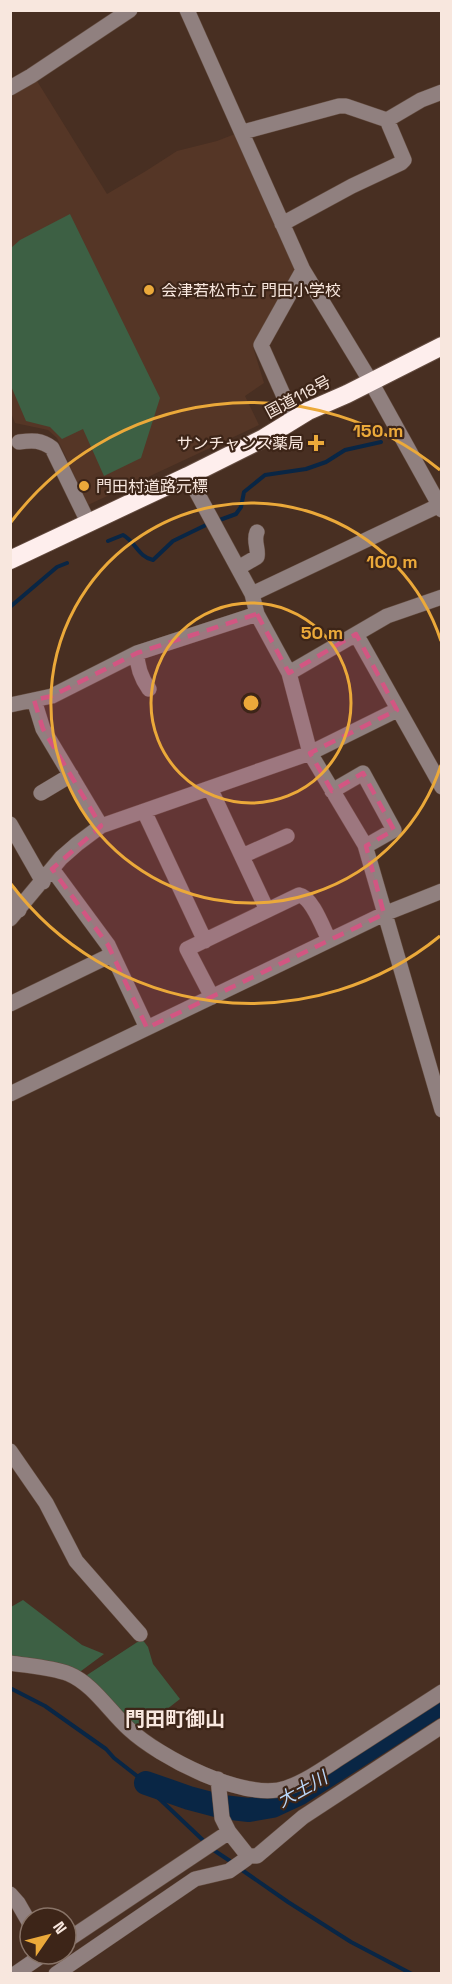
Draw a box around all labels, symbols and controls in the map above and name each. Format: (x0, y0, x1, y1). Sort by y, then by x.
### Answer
place label: 会津若松市立 門田小学校 (161, 280, 341, 301)
marker: 会津若松市立 門田小学校 (142, 283, 156, 297)
street label: 国道118号 (262, 371, 334, 423)
text: 150 m (353, 419, 403, 442)
place label: サンチャンス薬局 (176, 433, 304, 454)
marker: サンチャンス薬局 (309, 436, 323, 450)
place label: 門田村道路元標 (96, 476, 208, 497)
marker: 門田村道路元標 (77, 479, 91, 493)
text: 100 m (366, 550, 418, 573)
text: 50 m (301, 621, 343, 644)
centre of rings (241, 693, 261, 713)
district label: 門田町御山 (125, 1706, 225, 1732)
water label: 大土川 (273, 1765, 333, 1812)
north arrow (18, 1906, 78, 1966)
text: N (48, 1917, 72, 1938)

